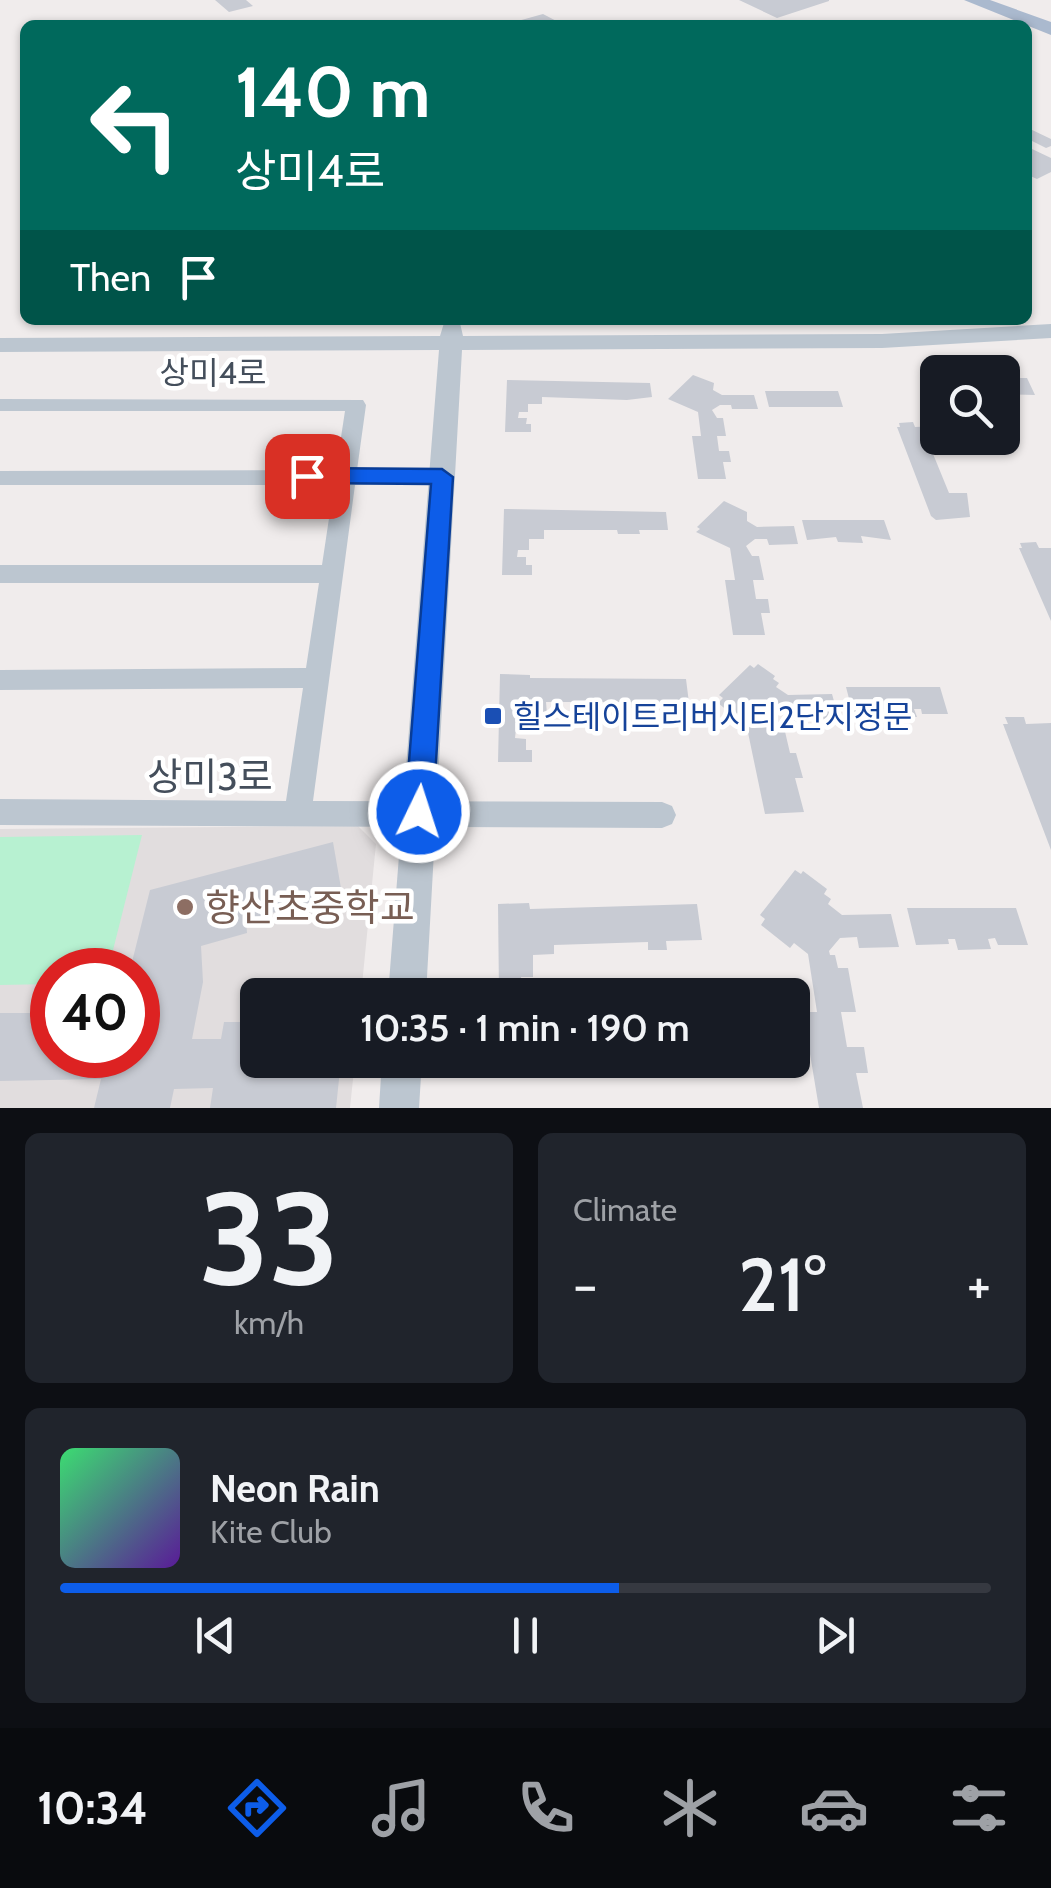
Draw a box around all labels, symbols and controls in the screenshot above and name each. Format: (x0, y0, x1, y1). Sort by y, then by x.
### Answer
text: 140 m (235, 49, 430, 135)
icon: left (70, 60, 200, 190)
text: 상미4로 (235, 144, 385, 198)
icon: arrive (171, 250, 226, 305)
text: Then (70, 254, 151, 301)
street label: 상미4로 (160, 353, 266, 392)
map controls (920, 355, 1020, 455)
button: search (920, 355, 1020, 455)
pin (265, 434, 350, 519)
icon: arrive (280, 449, 335, 504)
place label: 힐스테이트리버시티2단지정문 (513, 697, 913, 736)
marker: 힐스테이트리버시티2단지정문 (482, 705, 504, 727)
street label: 상미3로 (147, 753, 273, 800)
position arrow (367, 760, 471, 864)
place label: 향산초중학교 (205, 884, 415, 931)
marker: 향산초중학교 (174, 896, 196, 918)
speed limit sign: 40 (30, 948, 160, 1078)
text: 10:35 · 1 min · 190 m (360, 1004, 690, 1051)
text: 33 (199, 1159, 339, 1317)
text: Climate (573, 1190, 677, 1229)
text: 21° (738, 1239, 826, 1330)
text: − (573, 1251, 597, 1318)
text: + (967, 1251, 991, 1318)
text: km/h (234, 1303, 304, 1342)
text: Neon Rain (210, 1465, 380, 1512)
text: Kite Club (210, 1512, 332, 1551)
icon: previous (188, 1608, 243, 1663)
icon: pause (498, 1608, 553, 1663)
icon: next (808, 1608, 863, 1663)
icon: directions (222, 1773, 292, 1843)
icon: music (366, 1773, 436, 1843)
icon: phone (511, 1773, 581, 1843)
icon: climate (655, 1773, 725, 1843)
icon: car (799, 1773, 869, 1843)
icon: filters (944, 1773, 1014, 1843)
text: 10:34 (37, 1781, 148, 1835)

